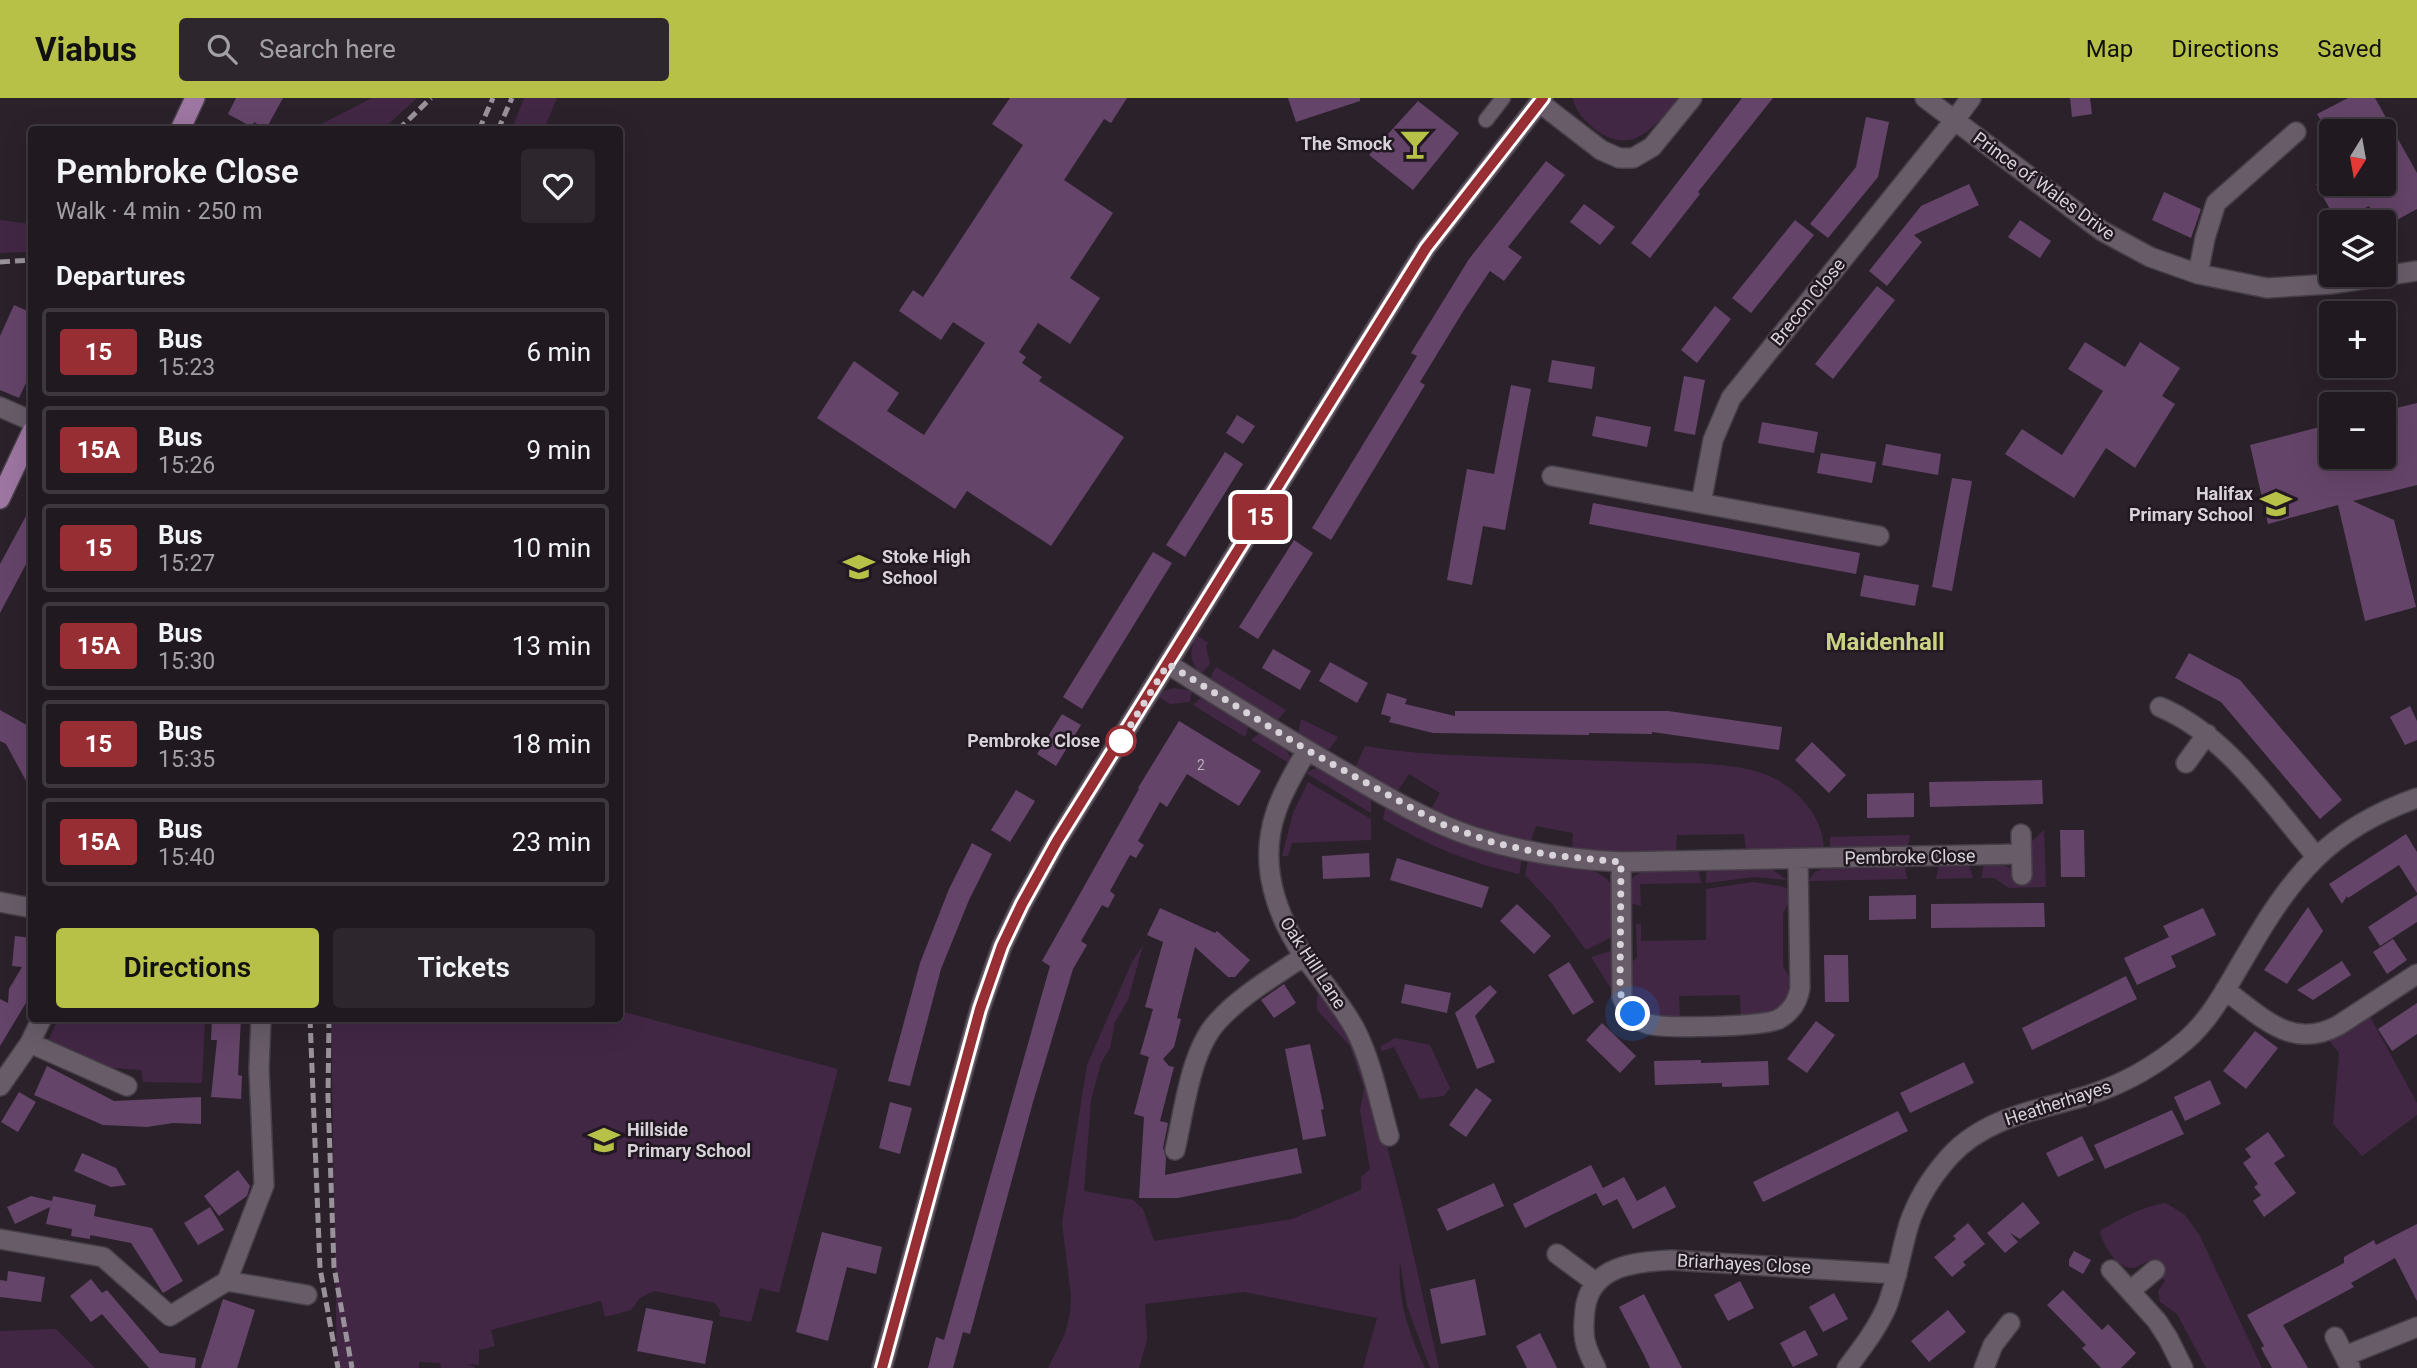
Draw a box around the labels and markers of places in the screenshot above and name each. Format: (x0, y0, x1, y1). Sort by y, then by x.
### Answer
bar icon: The Smock (1398, 127, 1432, 161)
place label: The Smock (1301, 133, 1392, 154)
place label: Halifax Primary School (2129, 483, 2254, 525)
school or university icon: Halifax Primary School (2259, 487, 2293, 521)
place label: Stoke High School (882, 546, 971, 588)
school or university icon: Stoke High School (842, 550, 876, 584)
marker: Pembroke Close (1106, 726, 1136, 756)
place label: Pembroke Close (967, 730, 1100, 751)
place label: Hillside Primary School (627, 1119, 751, 1161)
school or university icon: Hillside Primary School (587, 1123, 621, 1157)

